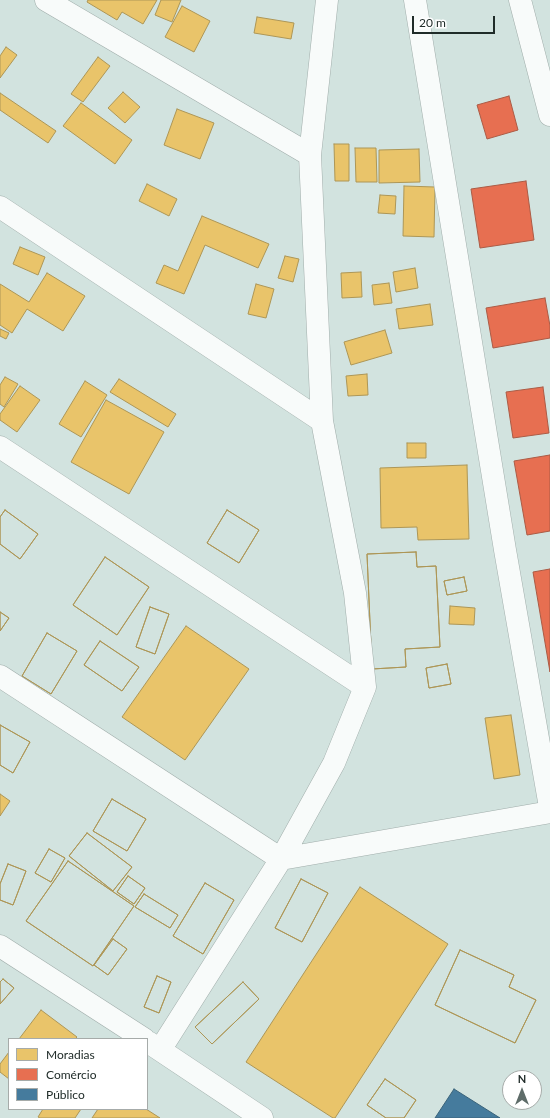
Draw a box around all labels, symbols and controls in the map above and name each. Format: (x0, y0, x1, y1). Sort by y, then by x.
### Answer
scale bar (414, 8, 497, 34)
text: 20 m (419, 15, 446, 30)
legend (8, 1038, 148, 1110)
text: Moradias (46, 1047, 95, 1062)
text: Comércio (46, 1067, 96, 1082)
north arrow (502, 1070, 542, 1110)
text: N (518, 1072, 526, 1085)
text: Público (46, 1087, 85, 1102)

